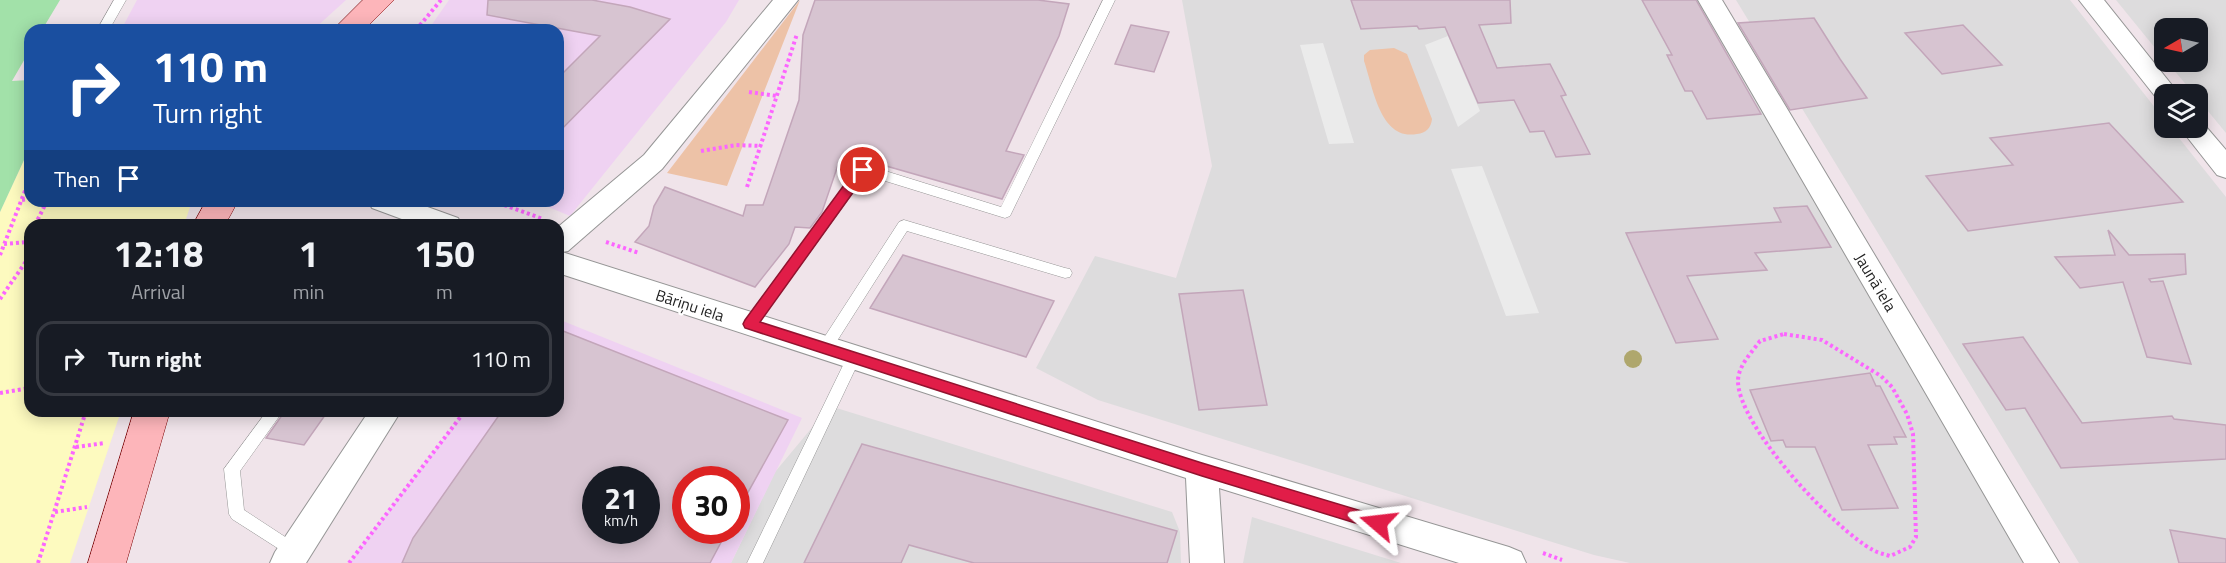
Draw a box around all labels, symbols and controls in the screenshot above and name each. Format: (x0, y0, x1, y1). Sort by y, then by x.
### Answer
north arrow (2154, 18, 2208, 72)
map controls (2154, 18, 2208, 138)
text: 110 m (153, 34, 268, 98)
icon: right (54, 48, 132, 126)
button: layers (2154, 84, 2208, 138)
text: Turn right (153, 92, 262, 133)
pin (837, 144, 888, 195)
icon: arrive (846, 153, 879, 186)
text: Then (54, 162, 100, 196)
icon: arrive (112, 162, 145, 195)
text: 12:18 (113, 226, 203, 281)
text: 1 (299, 226, 319, 281)
text: 150 (414, 226, 475, 281)
street label: Jaunā iela (1849, 248, 1903, 316)
text: Arrival (131, 276, 186, 307)
text: min (293, 276, 325, 307)
text: m (436, 276, 453, 307)
street label: Bāriņu iela (653, 283, 727, 327)
icon: right (57, 342, 90, 375)
text: Turn right (108, 342, 202, 376)
text: 110 m (471, 342, 531, 376)
speed limit sign: 30 (672, 466, 750, 544)
text: 21 (604, 475, 638, 521)
position arrow (1346, 491, 1410, 555)
text: km/h (604, 509, 638, 532)

